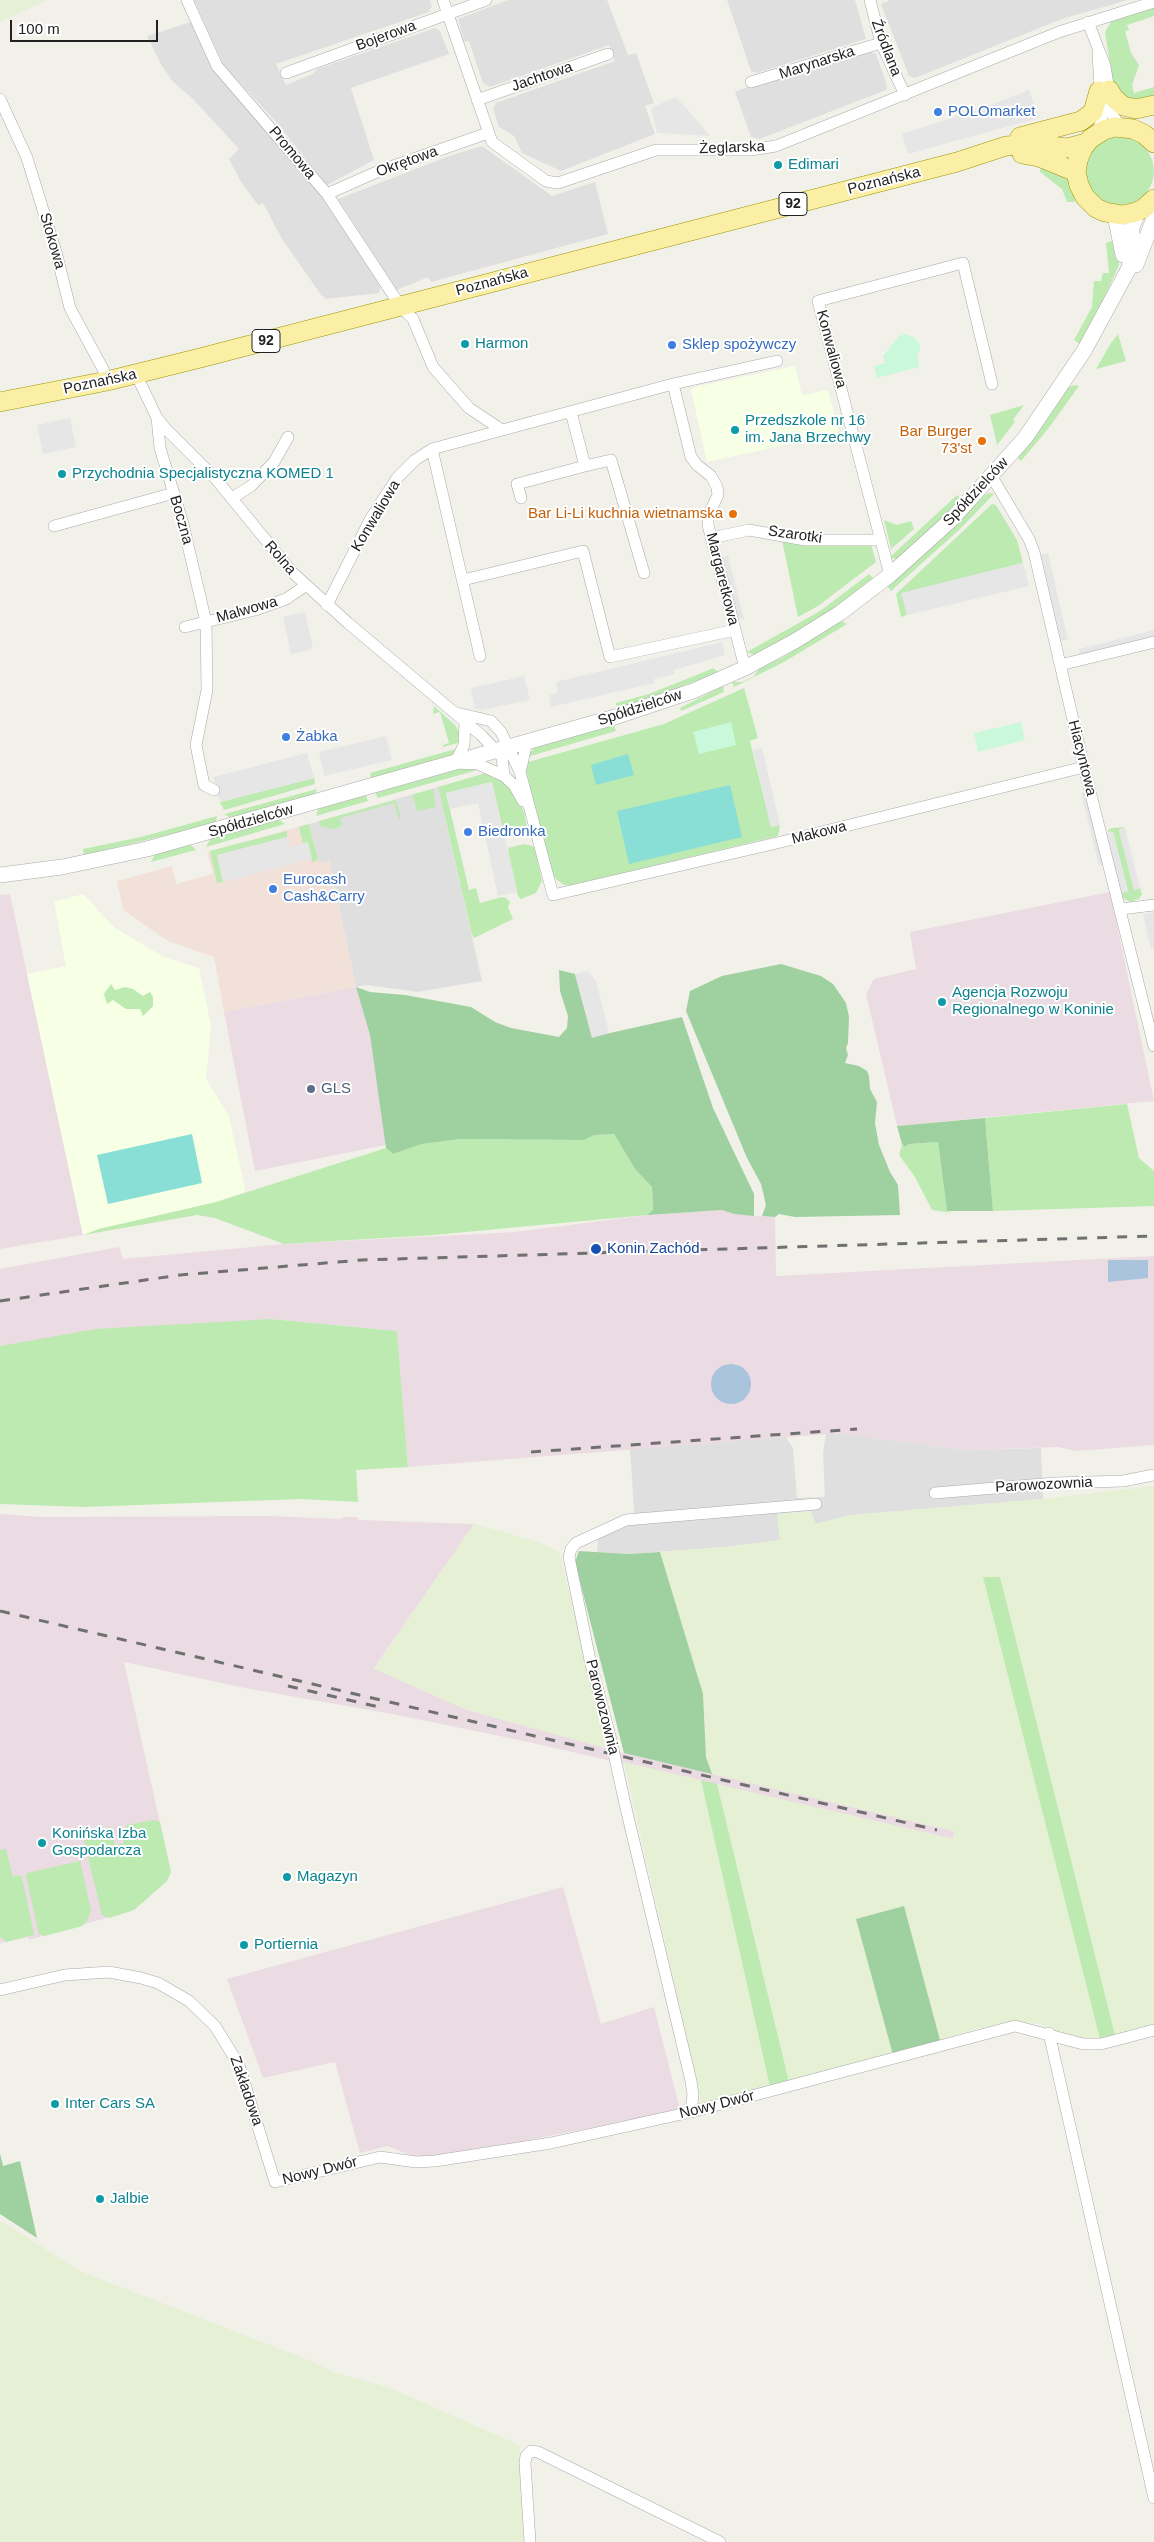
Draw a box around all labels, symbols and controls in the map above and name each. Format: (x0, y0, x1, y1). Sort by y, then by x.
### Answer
scale bar (12, 10, 160, 42)
street label: Bojerowa (354, 17, 418, 55)
street label: Źródlana (867, 17, 905, 79)
text: 100 m (18, 20, 60, 37)
street label: Marynarska (777, 42, 857, 84)
street label: Jachtowa (509, 58, 575, 96)
place label: POLOmarket (948, 103, 1036, 121)
marker: POLOmarket (932, 106, 944, 118)
street label: Promowa (265, 123, 319, 183)
street label: Żeglarska (699, 138, 765, 158)
street label: Okrętowa (374, 143, 440, 181)
place label: Edimari (788, 156, 839, 174)
marker: Edimari (772, 159, 784, 171)
street label: Poznańska (846, 163, 922, 199)
road number: 92 (779, 192, 807, 215)
street label: Stokowa (35, 211, 69, 271)
street label: Poznańska (454, 264, 530, 300)
street label: Konwaliowa (812, 308, 850, 390)
road number: 92 (252, 330, 280, 352)
place label: Harmon (475, 335, 528, 353)
place label: Sklep spożywczy (682, 336, 796, 354)
marker: Harmon (459, 338, 471, 350)
marker: Sklep spożywczy (666, 339, 678, 351)
street label: Poznańska (62, 365, 138, 399)
place label: Przedszkole nr 16 im. Jana Brzechwy (745, 412, 871, 447)
place label: Bar Burger 73'st (899, 423, 972, 458)
marker: Przedszkole nr 16 im. Jana Brzechwy (729, 424, 741, 436)
marker: Bar Burger 73'st (976, 435, 988, 447)
street label: Spółdzielców (940, 454, 1012, 530)
place label: Przychodnia Specjalistyczna KOMED 1 (72, 465, 334, 483)
marker: Przychodnia Specjalistyczna KOMED 1 (56, 468, 68, 480)
street label: Konwaliowa (348, 477, 404, 555)
street label: Boczna (165, 493, 197, 547)
place label: Bar Li-Li kuchnia wietnamska (528, 505, 723, 523)
marker: Bar Li-Li kuchnia wietnamska (727, 508, 739, 520)
street label: Szarotki (767, 522, 823, 548)
street label: Margaretkowa (702, 531, 742, 627)
street label: Rolna (260, 537, 300, 579)
street label: Malwowa (214, 593, 280, 627)
street label: Spółdzielców (596, 686, 684, 730)
street label: Hiacyntowa (1064, 718, 1100, 798)
place label: Żabka (296, 728, 338, 746)
marker: Żabka (280, 731, 292, 743)
street label: Spółdzielców (206, 800, 296, 842)
street label: Makowa (790, 818, 848, 848)
place label: Biedronka (478, 823, 546, 841)
marker: Biedronka (462, 826, 474, 838)
place label: Eurocash Cash&Carry (283, 871, 365, 906)
marker: Eurocash Cash&Carry (267, 883, 279, 895)
place label: Agencja Rozwoju Regionalnego w Koninie (952, 984, 1114, 1019)
marker: Agencja Rozwoju Regionalnego w Koninie (936, 996, 948, 1008)
place label: GLS (321, 1080, 351, 1098)
marker: GLS (305, 1083, 317, 1095)
place label: Konin Zachód (607, 1240, 700, 1258)
marker: Konin Zachód (589, 1242, 603, 1256)
street label: Parowozownia (995, 1473, 1093, 1497)
street label: Parowozownia (581, 1657, 623, 1757)
place label: Konińska Izba Gospodarcza (52, 1825, 146, 1860)
marker: Konińska Izba Gospodarcza (36, 1837, 48, 1849)
place label: Magazyn (297, 1868, 358, 1886)
marker: Magazyn (281, 1871, 293, 1883)
place label: Portiernia (254, 1936, 318, 1954)
marker: Portiernia (238, 1939, 250, 1951)
street label: Zakładowa (226, 2054, 266, 2128)
street label: Nowy Dwór (678, 2087, 756, 2123)
place label: Inter Cars SA (65, 2095, 155, 2113)
marker: Inter Cars SA (49, 2098, 61, 2110)
street label: Nowy Dwór (281, 2153, 359, 2189)
place label: Jalbie (110, 2190, 149, 2208)
marker: Jalbie (94, 2193, 106, 2205)

